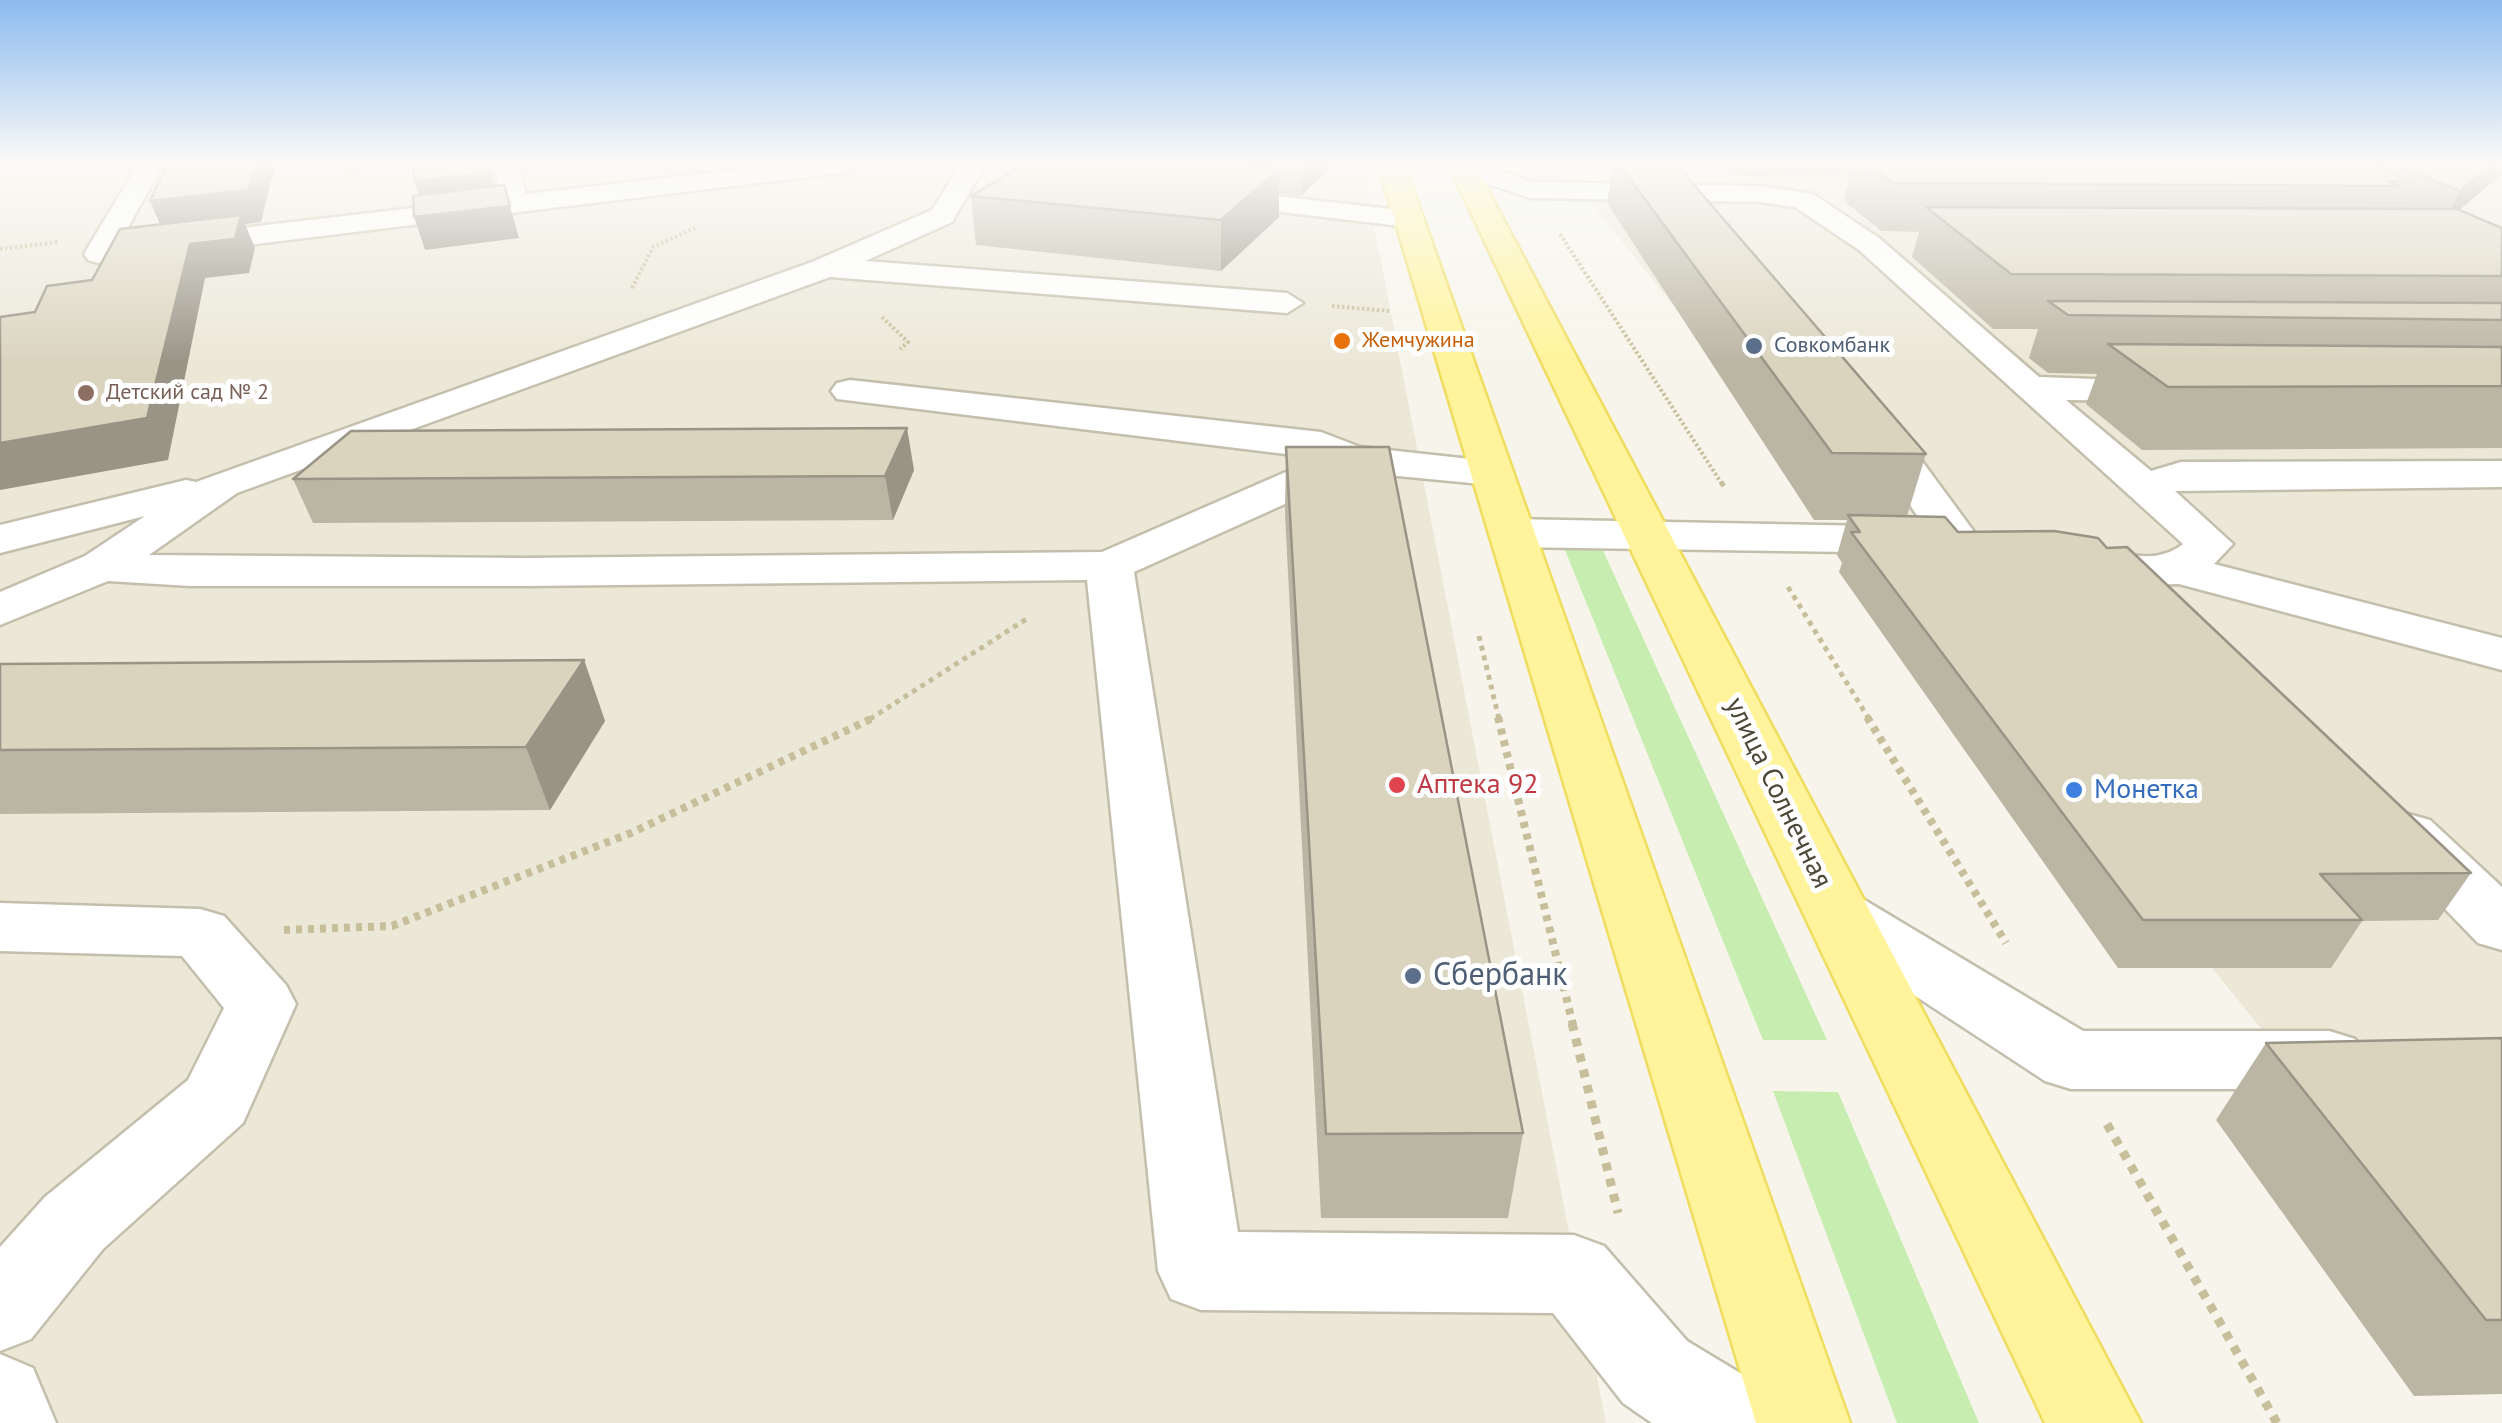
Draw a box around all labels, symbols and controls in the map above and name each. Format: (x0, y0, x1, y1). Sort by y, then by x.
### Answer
place label: Жемчужина (1362, 328, 1475, 354)
marker: Жемчужина (1331, 330, 1353, 352)
place label: Совкомбанк (1774, 333, 1890, 359)
marker: Совкомбанк (1743, 335, 1765, 357)
place label: Детский сад № 2 (106, 380, 269, 406)
marker: Детский сад № 2 (75, 382, 97, 404)
street label: улица Солнечная (1717, 692, 1839, 894)
place label: Аптека 92 (1417, 768, 1539, 802)
place label: Монетка (2094, 773, 2199, 807)
marker: Аптека 92 (1386, 774, 1408, 796)
marker: Монетка (2063, 779, 2085, 801)
place label: Сбербанк (1433, 957, 1568, 995)
marker: Сбербанк (1402, 965, 1424, 987)

